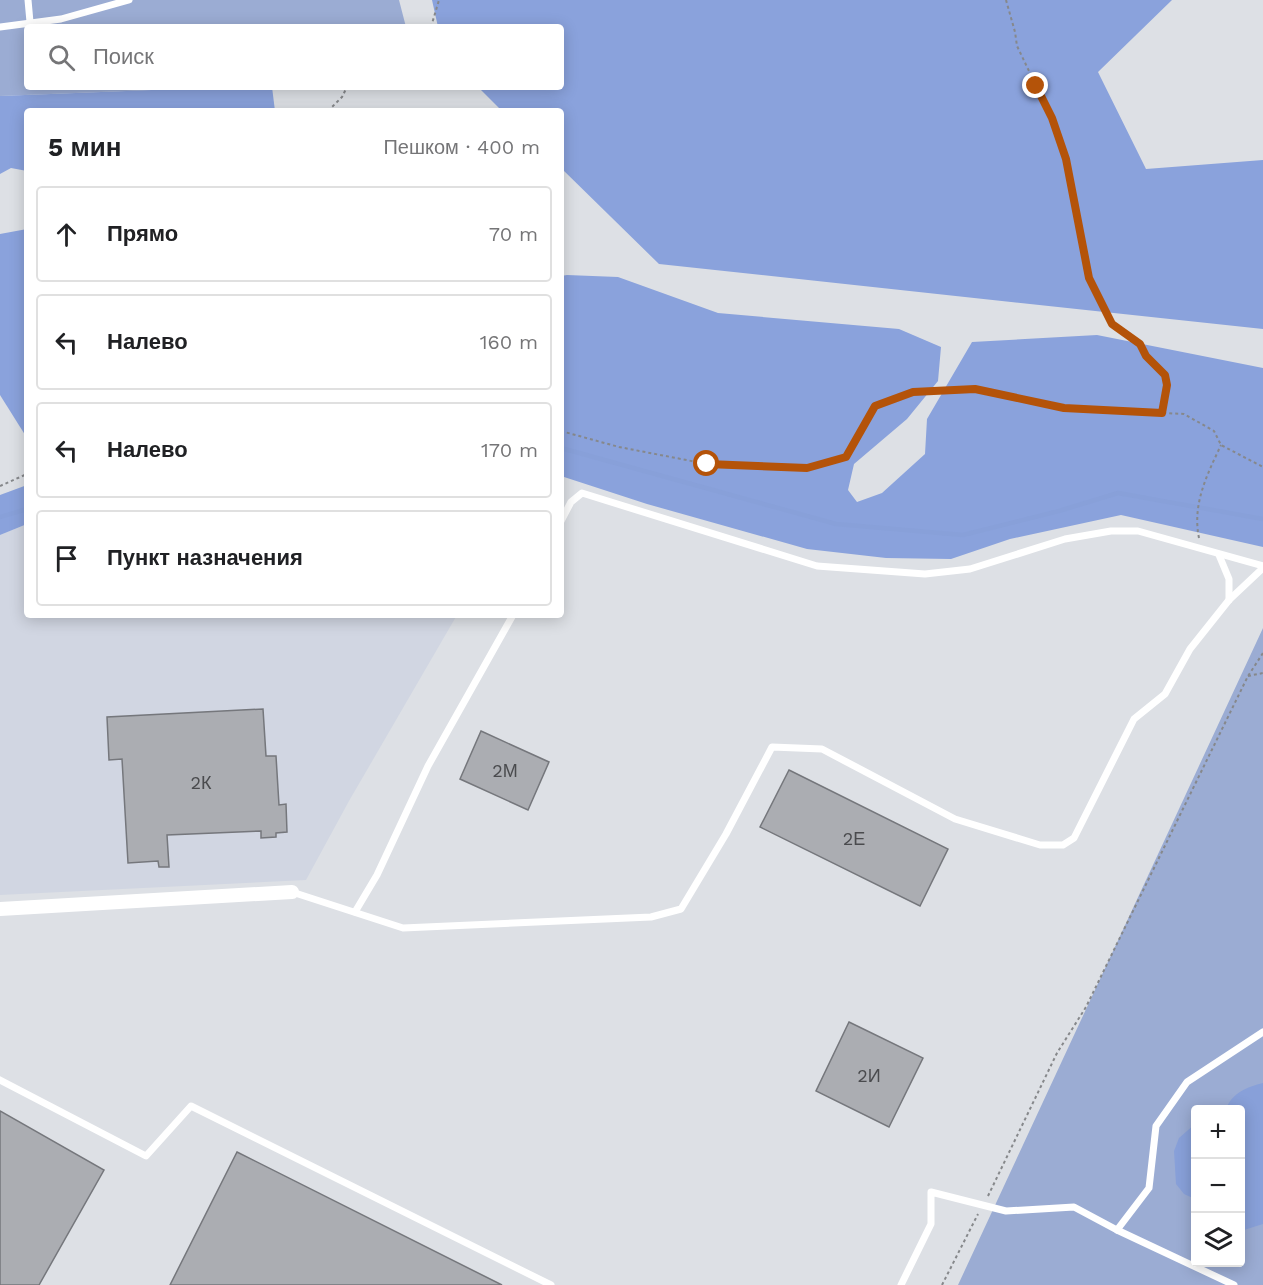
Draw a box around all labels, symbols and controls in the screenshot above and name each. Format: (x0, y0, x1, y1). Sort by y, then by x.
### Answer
search box (24, 24, 564, 90)
icon: search (45, 41, 78, 74)
text: Поиск (93, 44, 154, 69)
route end (1022, 72, 1048, 98)
text: 5 мин (48, 132, 122, 162)
text: Пешком · 400 m (383, 135, 540, 159)
icon: ahead (50, 218, 83, 251)
text: Прямо (107, 221, 178, 246)
text: 70 m (489, 222, 538, 246)
icon: left (50, 326, 83, 359)
text: Налево (107, 329, 188, 354)
text: 160 m (480, 330, 538, 354)
icon: left (50, 434, 83, 467)
text: Налево (107, 437, 188, 462)
text: 170 m (481, 438, 538, 462)
route start (693, 450, 719, 476)
icon: arrive (50, 542, 83, 575)
text: Пункт назначения (107, 545, 303, 570)
house number: 2М (492, 760, 518, 781)
house number: 2К (191, 772, 212, 793)
house number: 2Е (843, 828, 865, 849)
house number: 2И (857, 1065, 881, 1086)
map controls (1191, 1105, 1245, 1267)
button: + (1191, 1105, 1245, 1159)
button: − (1191, 1159, 1245, 1213)
button: layers (1191, 1213, 1245, 1267)

